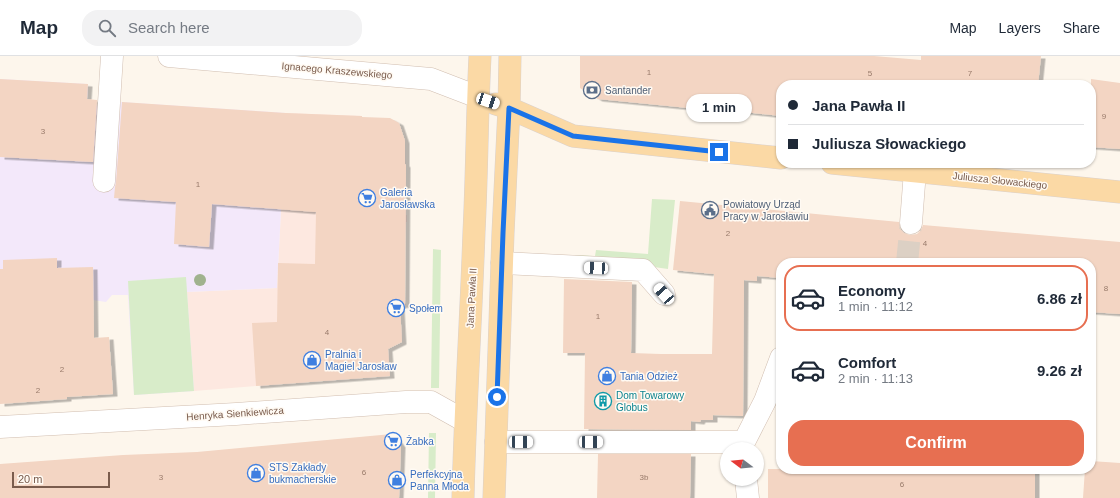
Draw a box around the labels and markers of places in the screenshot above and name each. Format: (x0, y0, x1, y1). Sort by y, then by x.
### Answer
bank icon: Santander (582, 80, 602, 100)
place label: Santander (605, 85, 652, 96)
place label: Galeria Jarosławska (380, 187, 435, 210)
supermarket icon: Galeria Jarosławska (357, 188, 377, 208)
place label: Powiatowy Urząd Pracy w Jarosławiu (723, 199, 809, 222)
public building icon: Powiatowy Urząd Pracy w Jarosławiu (700, 200, 720, 220)
supermarket icon: Społem (386, 298, 406, 318)
place label: Społem (409, 303, 443, 314)
place label: Pralnia i Magiel Jarosław (325, 349, 397, 372)
shop icon: Pralnia i Magiel Jarosław (302, 350, 322, 370)
shop icon: Tania Odzież (597, 366, 617, 386)
place label: Tania Odzież (620, 371, 678, 382)
place label: Dom Towarowy Globus (616, 390, 684, 413)
building icon: Dom Towarowy Globus (593, 391, 613, 411)
supermarket icon: Żabka (383, 431, 403, 451)
place label: Żabka (406, 435, 434, 447)
place label: STS Zakłady bukmacherskie (269, 462, 337, 485)
shop icon: STS Zakłady bukmacherskie (246, 463, 266, 483)
place label: Perfekcyjna Panna Młoda (410, 469, 469, 492)
shop icon: Perfekcyjna Panna Młoda (387, 470, 407, 490)

